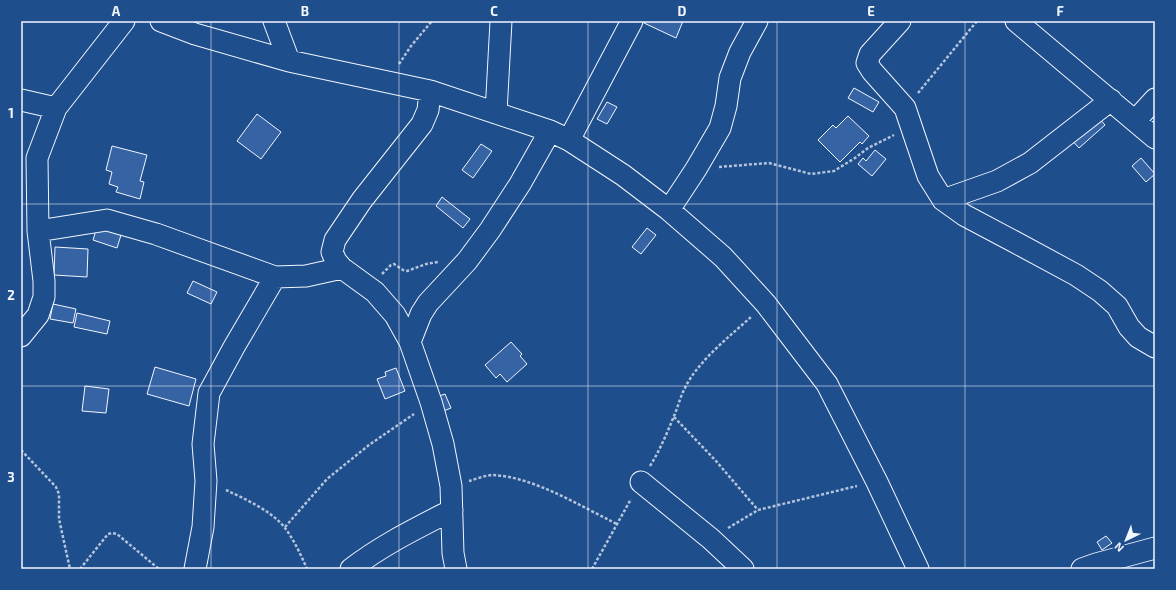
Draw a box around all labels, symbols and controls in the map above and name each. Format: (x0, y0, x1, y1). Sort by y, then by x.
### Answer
text: A (112, 3, 121, 19)
text: B (301, 3, 309, 19)
text: C (490, 3, 498, 19)
text: D (678, 3, 687, 19)
text: E (867, 3, 875, 19)
text: F (1056, 3, 1064, 19)
text: 1 (8, 105, 14, 121)
text: 2 (7, 287, 15, 303)
text: 3 (7, 469, 15, 485)
north arrow (1106, 520, 1146, 560)
text: N (1111, 540, 1126, 555)

